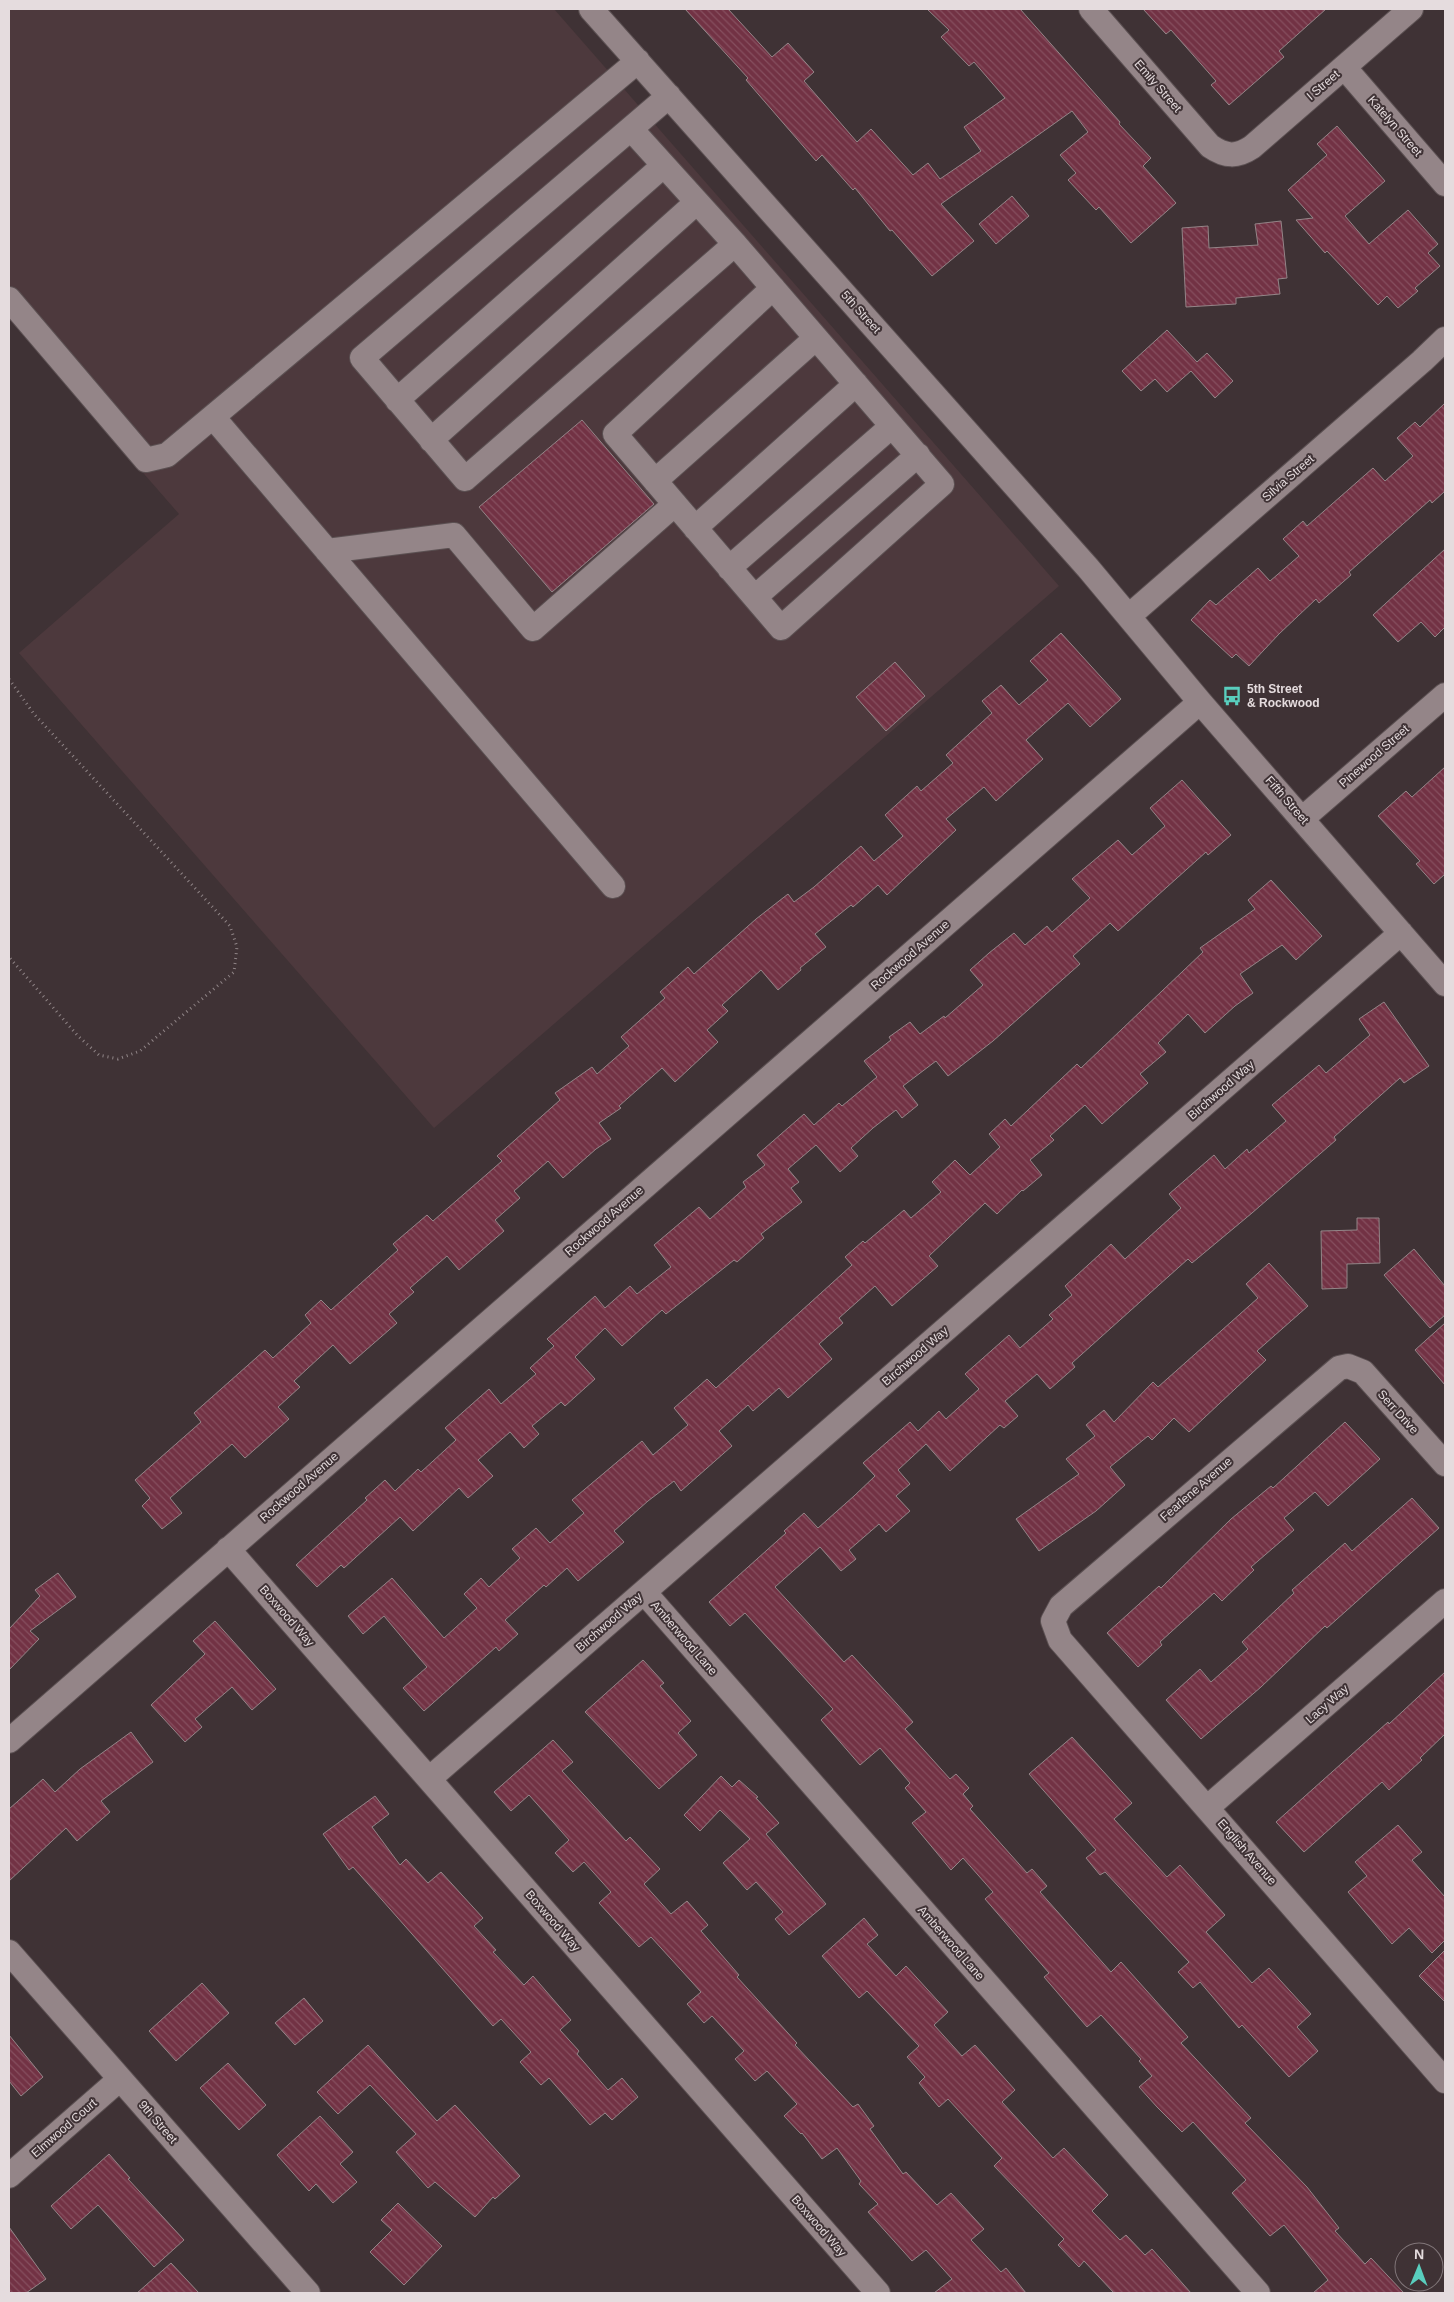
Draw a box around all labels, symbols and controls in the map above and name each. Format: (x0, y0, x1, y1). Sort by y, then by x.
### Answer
street label: Emily Street (1131, 57, 1185, 116)
street label: I Street (1304, 67, 1343, 103)
street label: Katelyn Street (1365, 93, 1425, 160)
street label: 5th Street (838, 288, 884, 337)
street label: Silvia Street (1259, 451, 1317, 504)
place label: 5th Street & Rockwood (1247, 682, 1320, 710)
bus stop icon: 5th Street & Rockwood (1221, 685, 1243, 707)
street label: Pinewood Street (1336, 721, 1412, 790)
street label: Fifth Street (1262, 773, 1312, 827)
street label: Rockwood Avenue (868, 917, 952, 993)
street label: Birchwood Way (1185, 1058, 1257, 1122)
street label: Rockwood Avenue (562, 1183, 646, 1259)
street label: Birchwood Way (879, 1324, 951, 1388)
street label: Serr Drive (1375, 1387, 1421, 1437)
street label: Rockwood Avenue (257, 1449, 341, 1525)
street label: Fearlene Avenue (1157, 1454, 1235, 1524)
street label: Boxwood Way (257, 1583, 317, 1649)
street label: Birchwood Way (573, 1590, 645, 1654)
street label: Amberwood Lane (648, 1598, 720, 1678)
street label: Lacy Way (1303, 1682, 1351, 1726)
street label: English Avenue (1215, 1816, 1280, 1888)
street label: Boxwood Way (523, 1888, 583, 1954)
street label: Amberwood Lane (915, 1903, 987, 1983)
street label: Elmwood Court (28, 2095, 100, 2160)
street label: 9th Street (136, 2098, 181, 2147)
street label: Boxwood Way (789, 2193, 849, 2259)
north arrow (1394, 2242, 1444, 2292)
text: N (1414, 2246, 1424, 2262)

